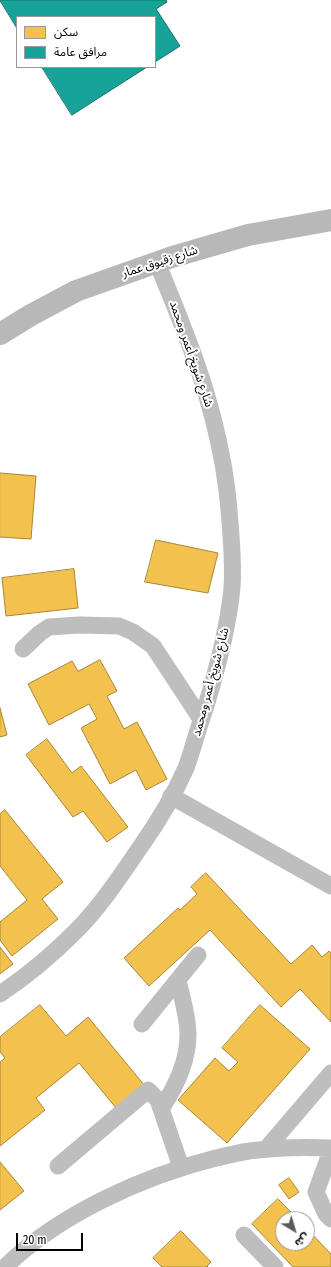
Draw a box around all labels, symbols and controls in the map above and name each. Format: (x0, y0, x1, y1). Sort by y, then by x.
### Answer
legend (16, 16, 156, 68)
text: سكن (54, 25, 78, 39)
text: مرافق عامة (54, 45, 107, 59)
street label: شارع زقيوق عمار (120, 243, 200, 281)
street label: شارع شويخ أعمر ومحمد (166, 299, 216, 409)
street label: شارع شويخ أعمر ومحمد (190, 626, 232, 738)
north arrow (275, 1211, 315, 1251)
scale bar (18, 1225, 85, 1251)
text: ش (292, 1230, 312, 1250)
text: 20 m (23, 1233, 47, 1247)

